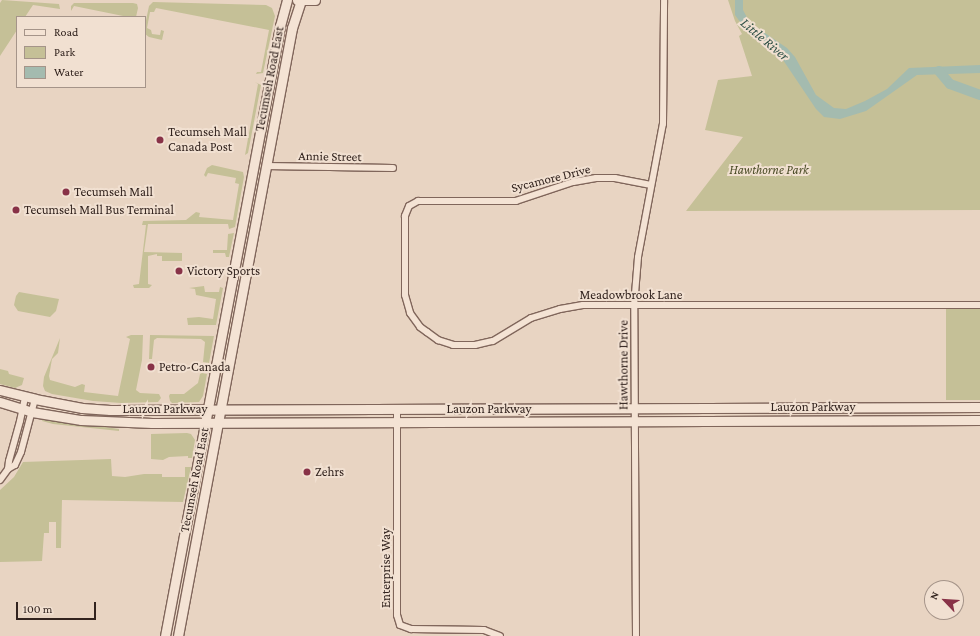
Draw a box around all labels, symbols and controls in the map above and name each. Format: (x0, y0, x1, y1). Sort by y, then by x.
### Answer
water label: Little River (737, 14, 793, 64)
legend (16, 16, 146, 88)
text: Road (54, 25, 78, 39)
street label: Tecumseh Road East (252, 25, 288, 133)
text: Park (54, 45, 75, 59)
text: Water (54, 65, 83, 79)
place label: Tecumseh Mall Canada Post (168, 125, 247, 156)
marker: Tecumseh Mall Canada Post (155, 135, 165, 145)
street label: Annie Street (298, 149, 362, 165)
street label: Sycamore Drive (510, 162, 592, 196)
park label: Hawthorne Park (729, 162, 809, 178)
place label: Tecumseh Mall (74, 184, 153, 200)
marker: Tecumseh Mall (61, 187, 71, 197)
place label: Tecumseh Mall Bus Terminal (24, 202, 174, 218)
marker: Tecumseh Mall Bus Terminal (11, 205, 21, 215)
place label: Victory Sports (187, 263, 260, 279)
marker: Victory Sports (174, 266, 184, 276)
street label: Meadowbrook Lane (579, 287, 683, 303)
street label: Hawthorne Drive (616, 320, 632, 410)
place label: Petro-Canada (159, 359, 231, 375)
marker: Petro-Canada (146, 362, 156, 372)
street label: Lauzon Parkway (770, 399, 856, 415)
street label: Lauzon Parkway (122, 401, 208, 417)
street label: Lauzon Parkway (446, 401, 532, 417)
street label: Tecumseh Road East (177, 426, 213, 534)
place label: Zehrs (315, 464, 344, 480)
marker: Zehrs (302, 467, 312, 477)
street label: Enterprise Way (378, 528, 394, 608)
north arrow (924, 580, 964, 620)
text: N (927, 589, 941, 601)
scale bar (18, 594, 98, 620)
text: 100 m (23, 602, 52, 616)

